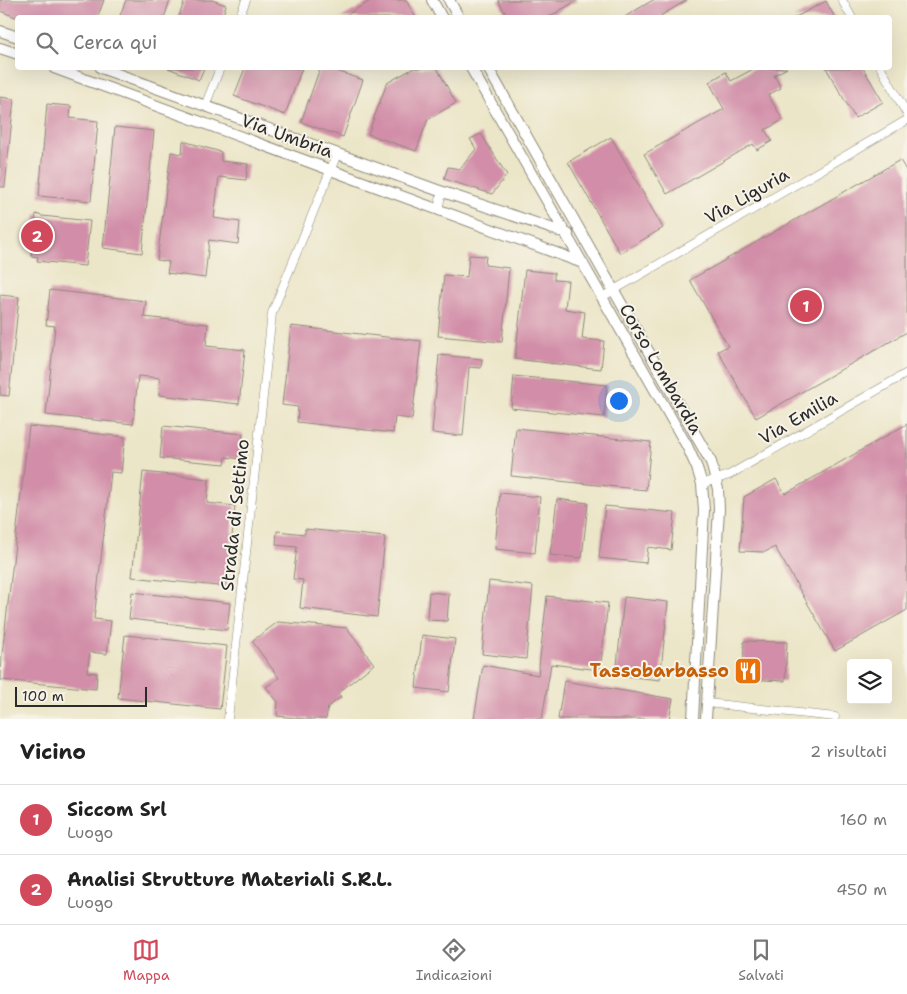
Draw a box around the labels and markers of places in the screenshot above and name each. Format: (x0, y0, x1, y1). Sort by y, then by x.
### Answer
pin: 2 (21, 217, 53, 255)
pin: 1 (790, 287, 822, 325)
restaurant icon: Tassobarbasso (733, 656, 763, 686)
place label: Tassobarbasso (590, 659, 729, 683)

